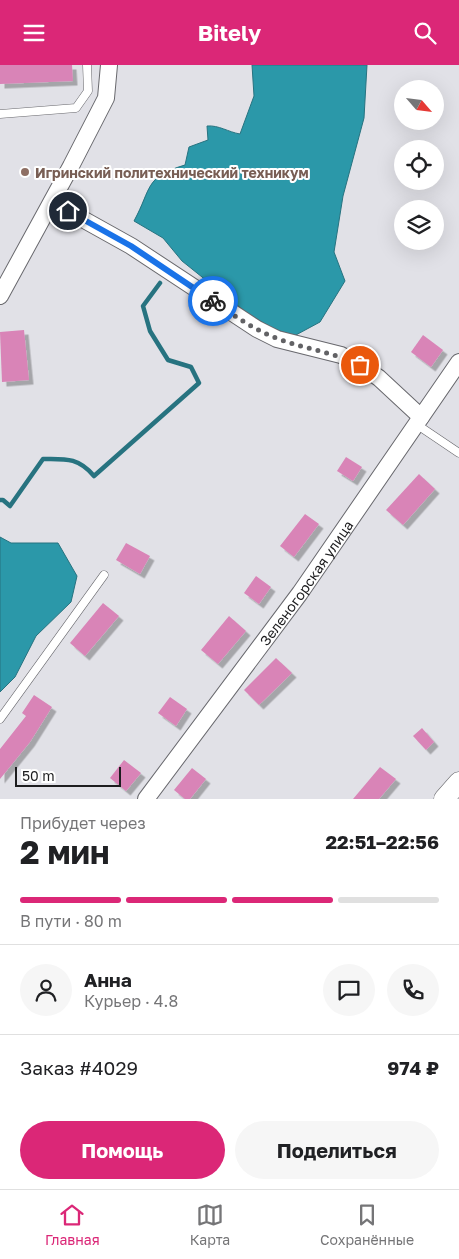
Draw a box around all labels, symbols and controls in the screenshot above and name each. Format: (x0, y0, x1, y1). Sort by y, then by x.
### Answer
icon: menu (20, 19, 48, 47)
text: Bitely (198, 19, 261, 46)
icon: search (411, 19, 439, 47)
north arrow (394, 80, 444, 130)
map controls (394, 80, 444, 250)
button: locate (394, 140, 444, 190)
place label: Игринский политехнический техникум (35, 164, 309, 181)
marker: Игринский политехнический техникум (19, 166, 31, 178)
pin (47, 190, 89, 232)
icon: home (54, 197, 82, 225)
button: layers (394, 200, 444, 250)
courier (188, 276, 238, 326)
icon: bike (199, 287, 227, 315)
pin (339, 344, 381, 386)
icon: bag (346, 351, 374, 379)
street label: Зеленогорская улица (255, 517, 356, 649)
scale bar (15, 764, 121, 787)
text: 50 m (22, 767, 55, 784)
text: Прибудет через (20, 813, 146, 833)
text: 22:51–22:56 (325, 830, 439, 853)
text: 2 мин (20, 833, 110, 871)
text: В пути · 80 m (20, 911, 122, 931)
button: person (20, 964, 72, 1016)
button: chat (323, 964, 375, 1016)
button: phone (387, 964, 439, 1016)
text: Анна (84, 968, 132, 991)
text: Курьер · 4.8 (84, 991, 178, 1011)
text: Заказ #4029 (20, 1056, 138, 1079)
text: 974 ₽ (387, 1056, 439, 1079)
button: Помощь (20, 1121, 225, 1179)
button: Поделиться (235, 1121, 439, 1179)
tab: Главная (45, 1201, 100, 1248)
tab: Карта (190, 1201, 230, 1248)
tab: Сохранённые (320, 1201, 414, 1248)

